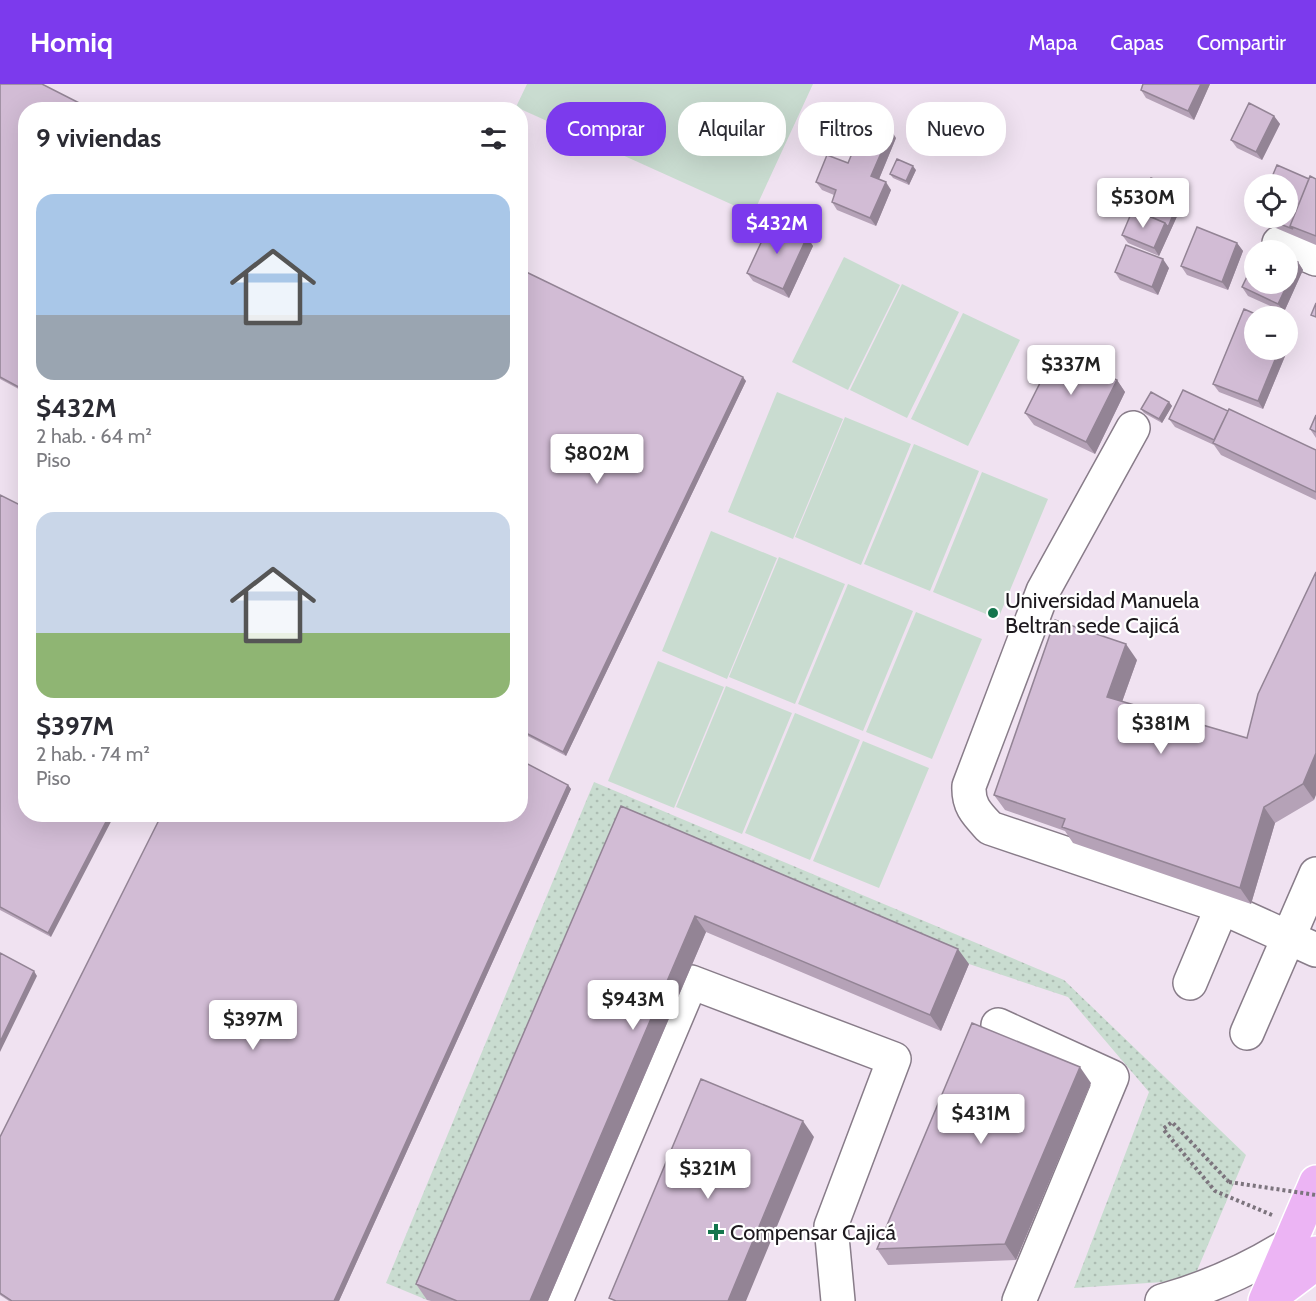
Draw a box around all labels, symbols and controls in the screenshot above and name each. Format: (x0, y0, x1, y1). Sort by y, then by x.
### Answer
text: Homiq (30, 25, 113, 59)
text: Mapa (1029, 30, 1077, 55)
text: Capas (1110, 30, 1164, 55)
text: Compartir (1197, 30, 1286, 55)
chip: Comprar (546, 102, 666, 156)
chip: Alquilar (678, 102, 786, 156)
chip: Filtros (798, 102, 894, 156)
chip: Nuevo (906, 102, 1006, 156)
text: 9 viviendas (36, 122, 161, 154)
icon: filters (477, 122, 510, 155)
map controls (1244, 174, 1298, 360)
button: locate (1244, 174, 1298, 228)
pin: $530M (1101, 178, 1185, 229)
text: $530M (1111, 185, 1175, 209)
pin: $432M (735, 204, 819, 255)
text: $432M (746, 211, 808, 235)
icon: home (219, 233, 327, 341)
button: + (1244, 240, 1298, 294)
button: − (1244, 306, 1298, 360)
pin: $337M (1029, 345, 1113, 396)
text: $337M (1041, 352, 1101, 376)
text: $432M (36, 392, 117, 424)
text: 2 hab. · 64 m² (36, 424, 152, 448)
pin: $802M (555, 434, 639, 485)
text: $802M (564, 441, 630, 465)
text: Piso (36, 448, 71, 472)
icon: home (219, 551, 327, 659)
place label: Universidad Manuela Beltran sede Cajicá (1005, 587, 1200, 639)
marker: Universidad Manuela Beltran sede Cajicá (986, 606, 1000, 620)
pin: $381M (1119, 704, 1203, 755)
text: $397M (36, 710, 114, 742)
text: $381M (1132, 711, 1190, 735)
text: 2 hab. · 74 m² (36, 742, 150, 766)
text: Piso (36, 766, 71, 790)
pin: $943M (591, 980, 675, 1031)
text: $943M (602, 987, 664, 1011)
pin: $397M (211, 1000, 295, 1051)
text: $397M (223, 1007, 283, 1031)
pin: $431M (939, 1094, 1023, 1145)
text: $431M (952, 1101, 1010, 1125)
pin: $321M (666, 1149, 750, 1200)
text: $321M (680, 1156, 737, 1180)
place label: Compensar Cajicá (730, 1219, 896, 1246)
marker: Compensar Cajicá (707, 1223, 725, 1241)

